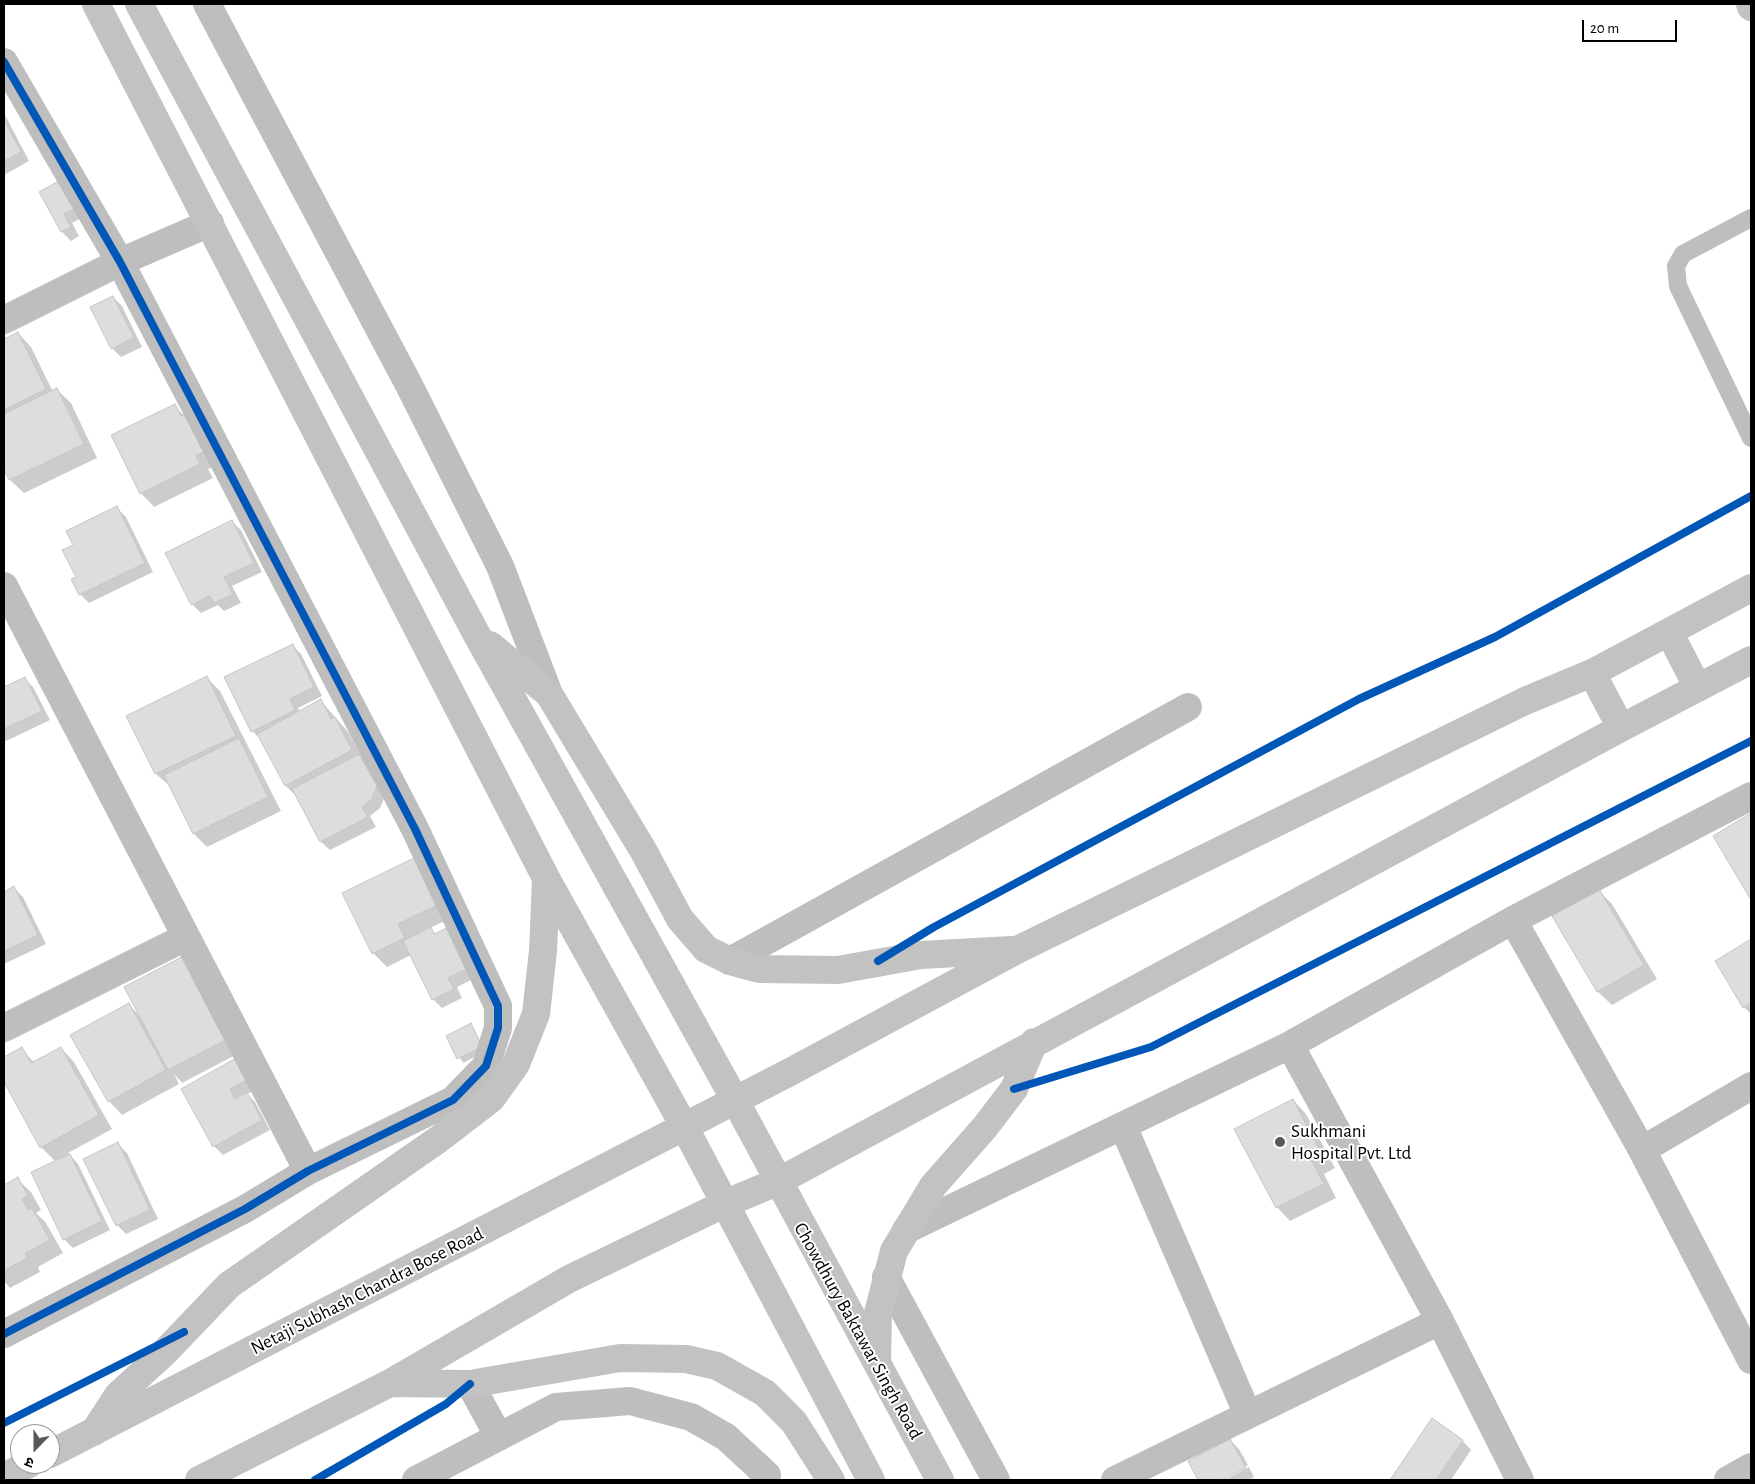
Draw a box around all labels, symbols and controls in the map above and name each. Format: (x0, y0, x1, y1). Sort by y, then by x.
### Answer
scale bar (1585, 10, 1680, 42)
text: 20 m (1590, 21, 1619, 36)
place label: Sukhmani Hospital Pvt. Ltd (1291, 1120, 1411, 1164)
marker: Sukhmani Hospital Pvt. Ltd (1273, 1135, 1287, 1149)
street label: Chowdhury Baktawar Singh Road (789, 1219, 927, 1443)
street label: Netaji Subhash Chandra Bose Road (247, 1222, 487, 1360)
north arrow (10, 1424, 60, 1474)
text: उ (23, 1454, 36, 1470)

